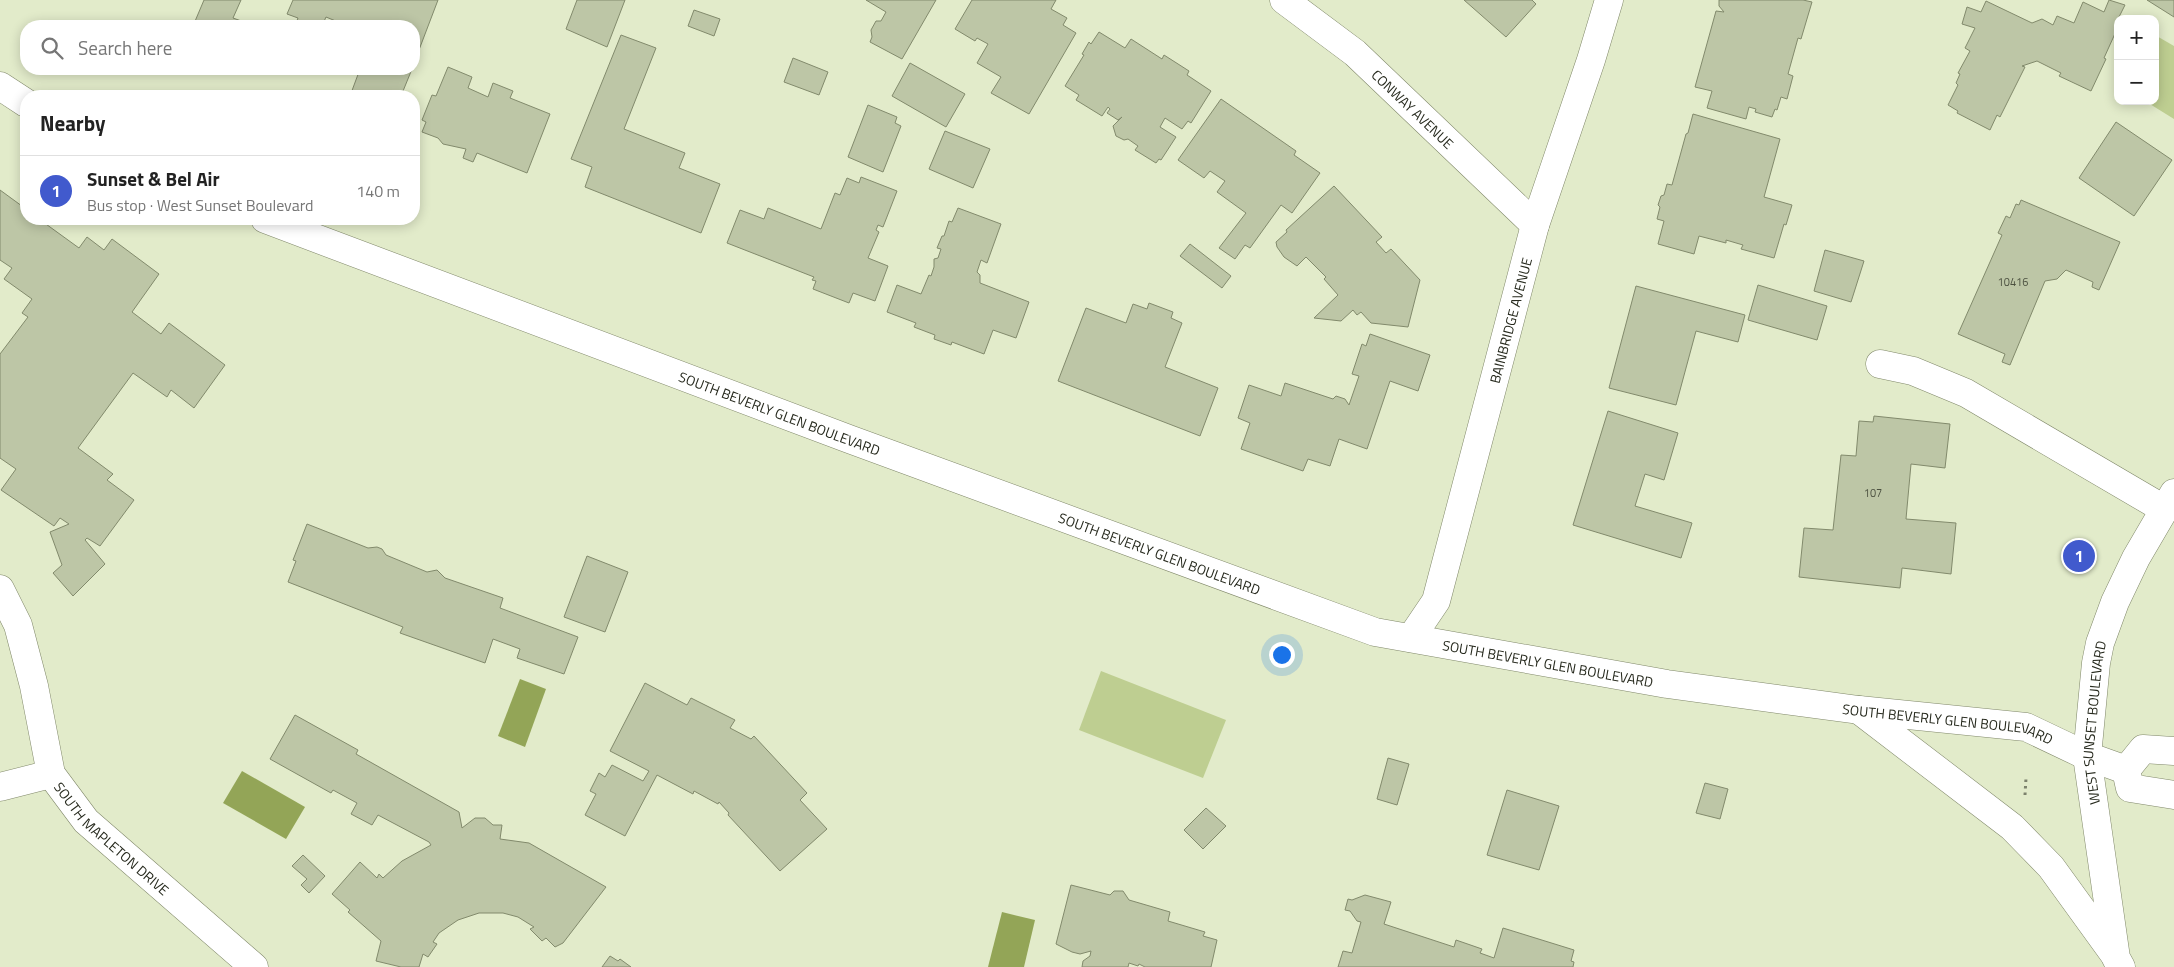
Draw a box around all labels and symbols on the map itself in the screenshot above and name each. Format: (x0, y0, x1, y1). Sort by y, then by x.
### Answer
street label: CONWAY AVENUE (1367, 64, 1459, 153)
street label: BAINBRIDGE AVENUE (1483, 255, 1537, 385)
house number: 10416 (1998, 274, 2028, 290)
street label: SOUTH BEVERLY GLEN BOULEVARD (676, 365, 883, 460)
house number: 107 (1864, 485, 1882, 501)
street label: SOUTH BEVERLY GLEN BOULEVARD (1056, 506, 1264, 600)
pin: 1 (2063, 537, 2095, 575)
street label: SOUTH BEVERLY GLEN BOULEVARD (1441, 634, 1655, 692)
street label: WEST SUNSET BOULEVARD (2076, 639, 2111, 806)
your location (1269, 642, 1295, 668)
street label: SOUTH BEVERLY GLEN BOULEVARD (1841, 697, 2057, 749)
street label: SOUTH MAPLETON DRIVE (50, 777, 174, 900)

